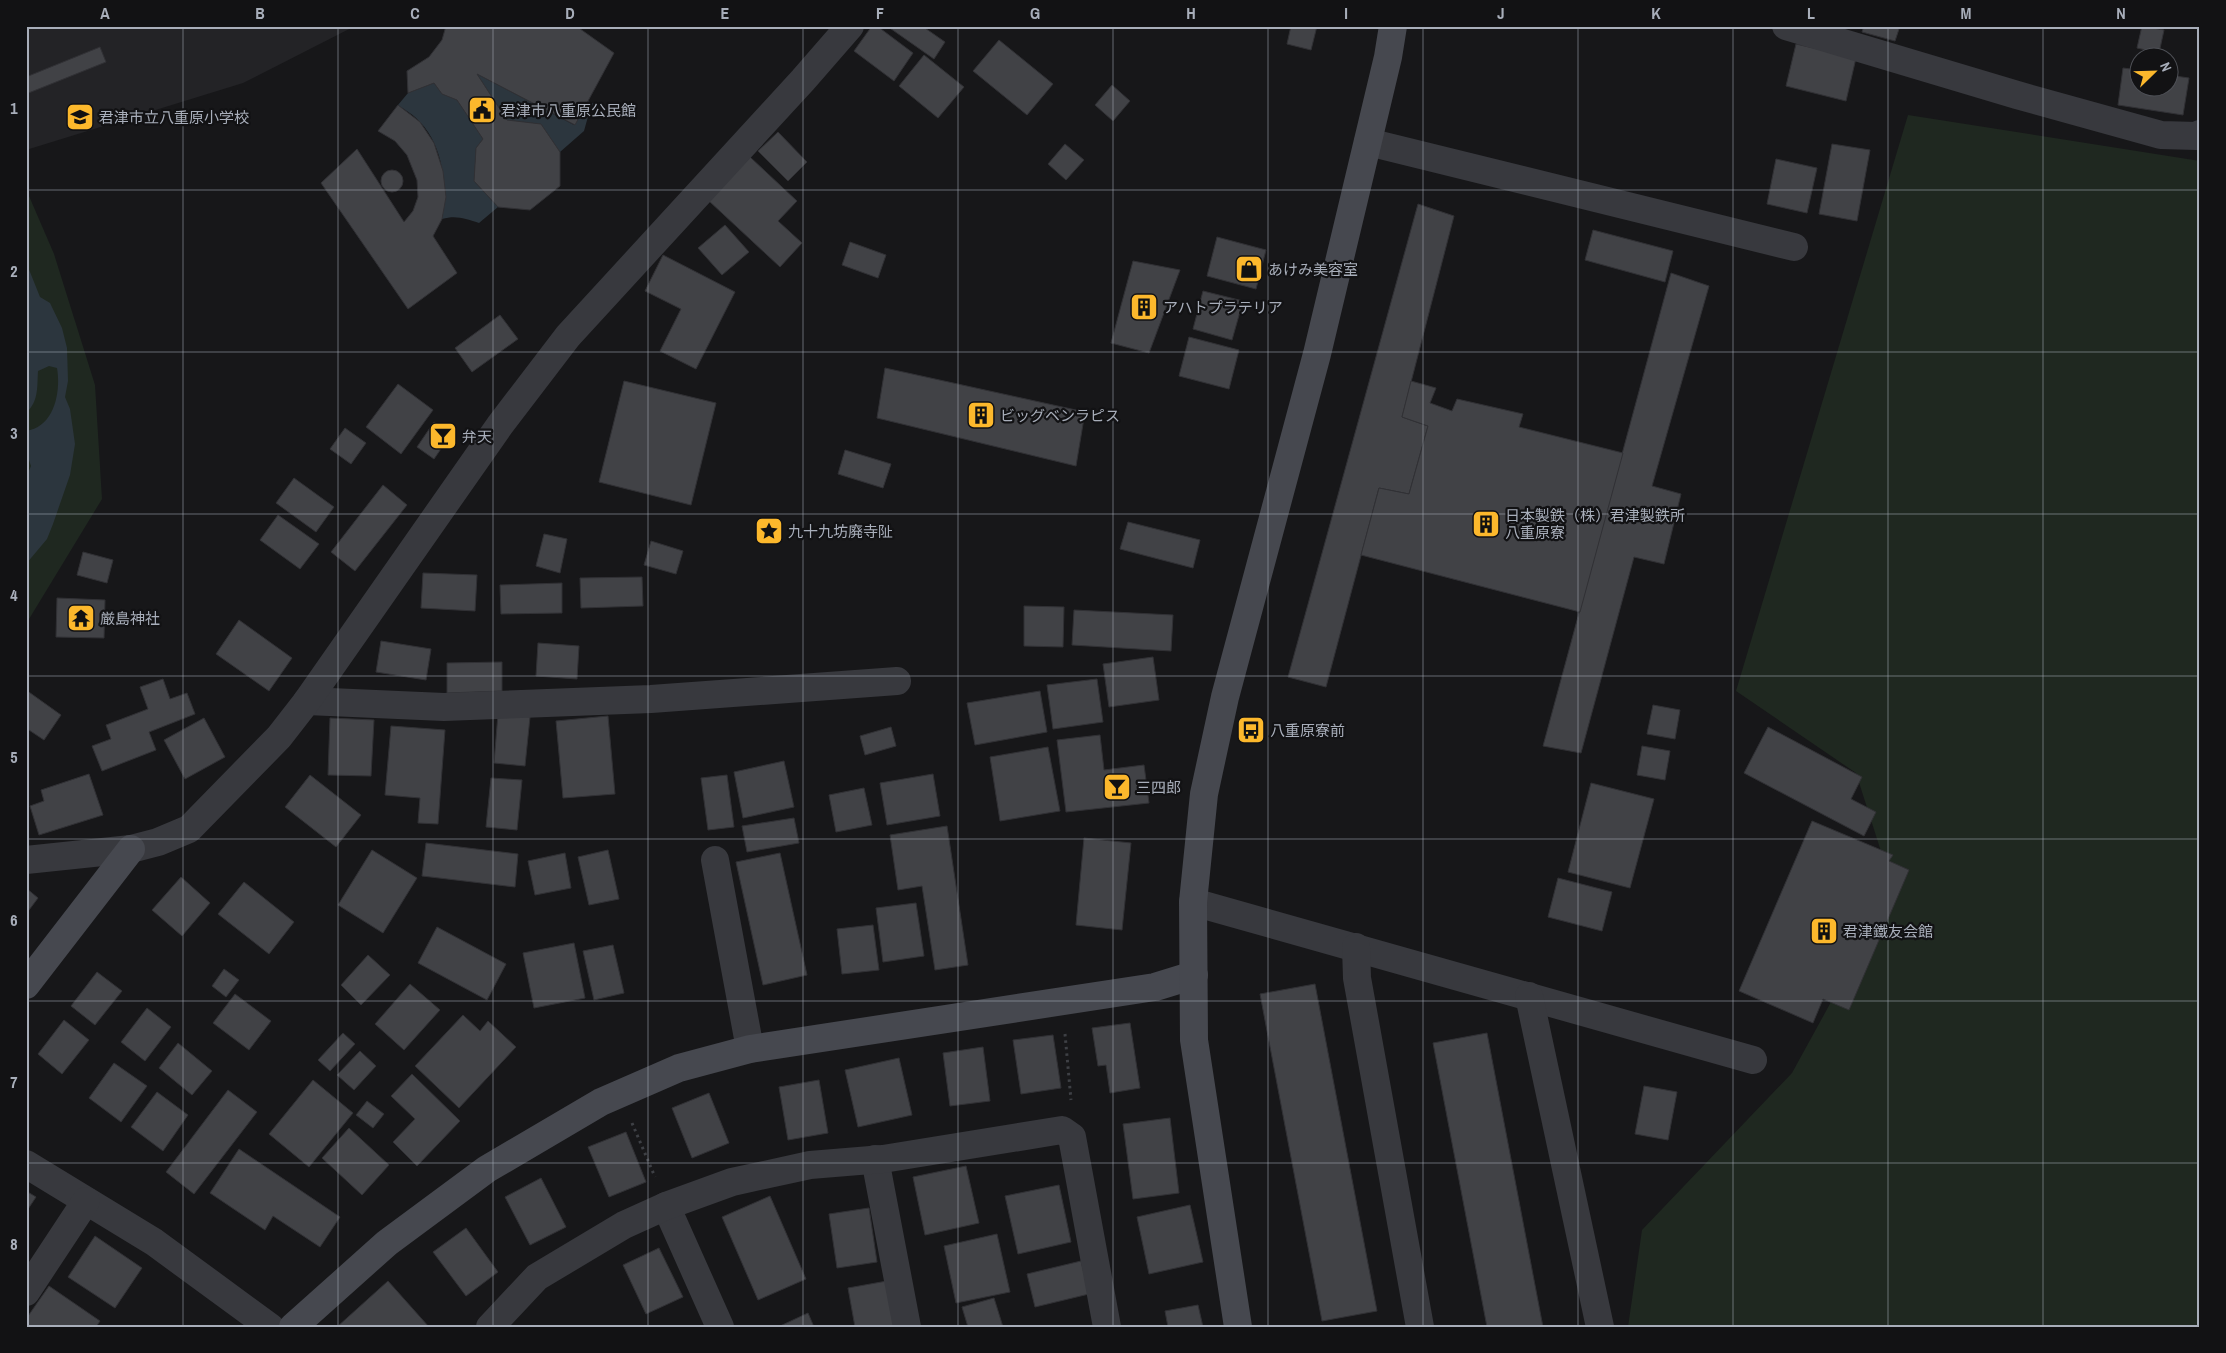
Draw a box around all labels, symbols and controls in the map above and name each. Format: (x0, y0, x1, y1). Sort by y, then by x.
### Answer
text: A (100, 2, 110, 24)
text: B (255, 2, 265, 24)
text: C (410, 2, 420, 24)
text: D (565, 2, 575, 24)
text: E (721, 2, 730, 24)
text: F (876, 2, 884, 24)
text: G (1030, 2, 1040, 24)
text: H (1186, 2, 1196, 24)
text: I (1344, 2, 1348, 24)
text: J (1497, 2, 1505, 24)
text: K (1651, 2, 1661, 24)
text: L (1807, 2, 1815, 24)
text: M (1961, 2, 1972, 24)
text: N (2116, 2, 2126, 24)
north arrow (2128, 48, 2178, 98)
text: N (2156, 60, 2176, 74)
public building icon: 君津市八重原公民館 (467, 95, 497, 125)
text: 1 (10, 97, 18, 119)
place label: 君津市八重原公民館 (501, 100, 636, 121)
school or university icon: 君津市立八重原小学校 (65, 102, 95, 132)
place label: 君津市立八重原小学校 (99, 107, 249, 128)
shop icon: あけみ美容室 (1234, 254, 1264, 284)
place label: あけみ美容室 (1268, 259, 1358, 280)
text: 2 (10, 260, 18, 282)
building icon: アハトプラテリア (1129, 292, 1159, 322)
place label: アハトプラテリア (1163, 297, 1283, 318)
building icon: ビッグベンラピス (966, 400, 996, 430)
place label: ビッグベンラピス (1000, 405, 1120, 426)
bar icon: 弁天 (428, 421, 458, 451)
text: 3 (10, 422, 18, 444)
place label: 弁天 (462, 426, 492, 447)
place label: 日本製鉄（株）君津製鉄所 八重原寮 (1505, 505, 1685, 543)
building icon: 日本製鉄（株）君津製鉄所 八重原寮 (1471, 509, 1501, 539)
place icon: 九十九坊廃寺阯 (754, 516, 784, 546)
place label: 九十九坊廃寺阯 (788, 521, 893, 542)
text: 4 (10, 584, 18, 606)
temple icon: 厳島神社 (66, 603, 96, 633)
place label: 厳島神社 (100, 608, 160, 629)
bus stop icon: 八重原寮前 (1236, 715, 1266, 745)
place label: 八重原寮前 (1270, 720, 1345, 741)
text: 5 (10, 746, 18, 768)
bar icon: 三四郎 (1102, 772, 1132, 802)
place label: 三四郎 (1136, 777, 1181, 798)
text: 6 (10, 909, 18, 931)
building icon: 君津鐵友会館 (1809, 916, 1839, 946)
place label: 君津鐵友会館 (1843, 921, 1933, 942)
text: 7 (10, 1071, 18, 1093)
text: 8 (10, 1233, 18, 1255)

